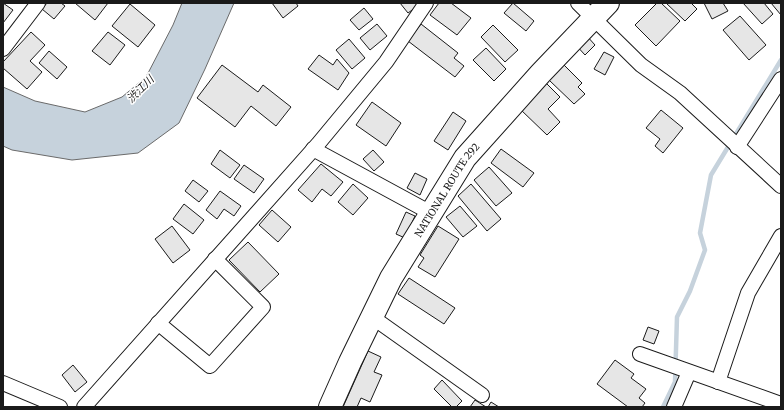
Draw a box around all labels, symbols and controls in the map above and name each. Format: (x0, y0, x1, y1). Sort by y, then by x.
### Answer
water label: 渋江川 (123, 72, 157, 106)
street label: NATIONAL ROUTE 292 (412, 140, 482, 240)

